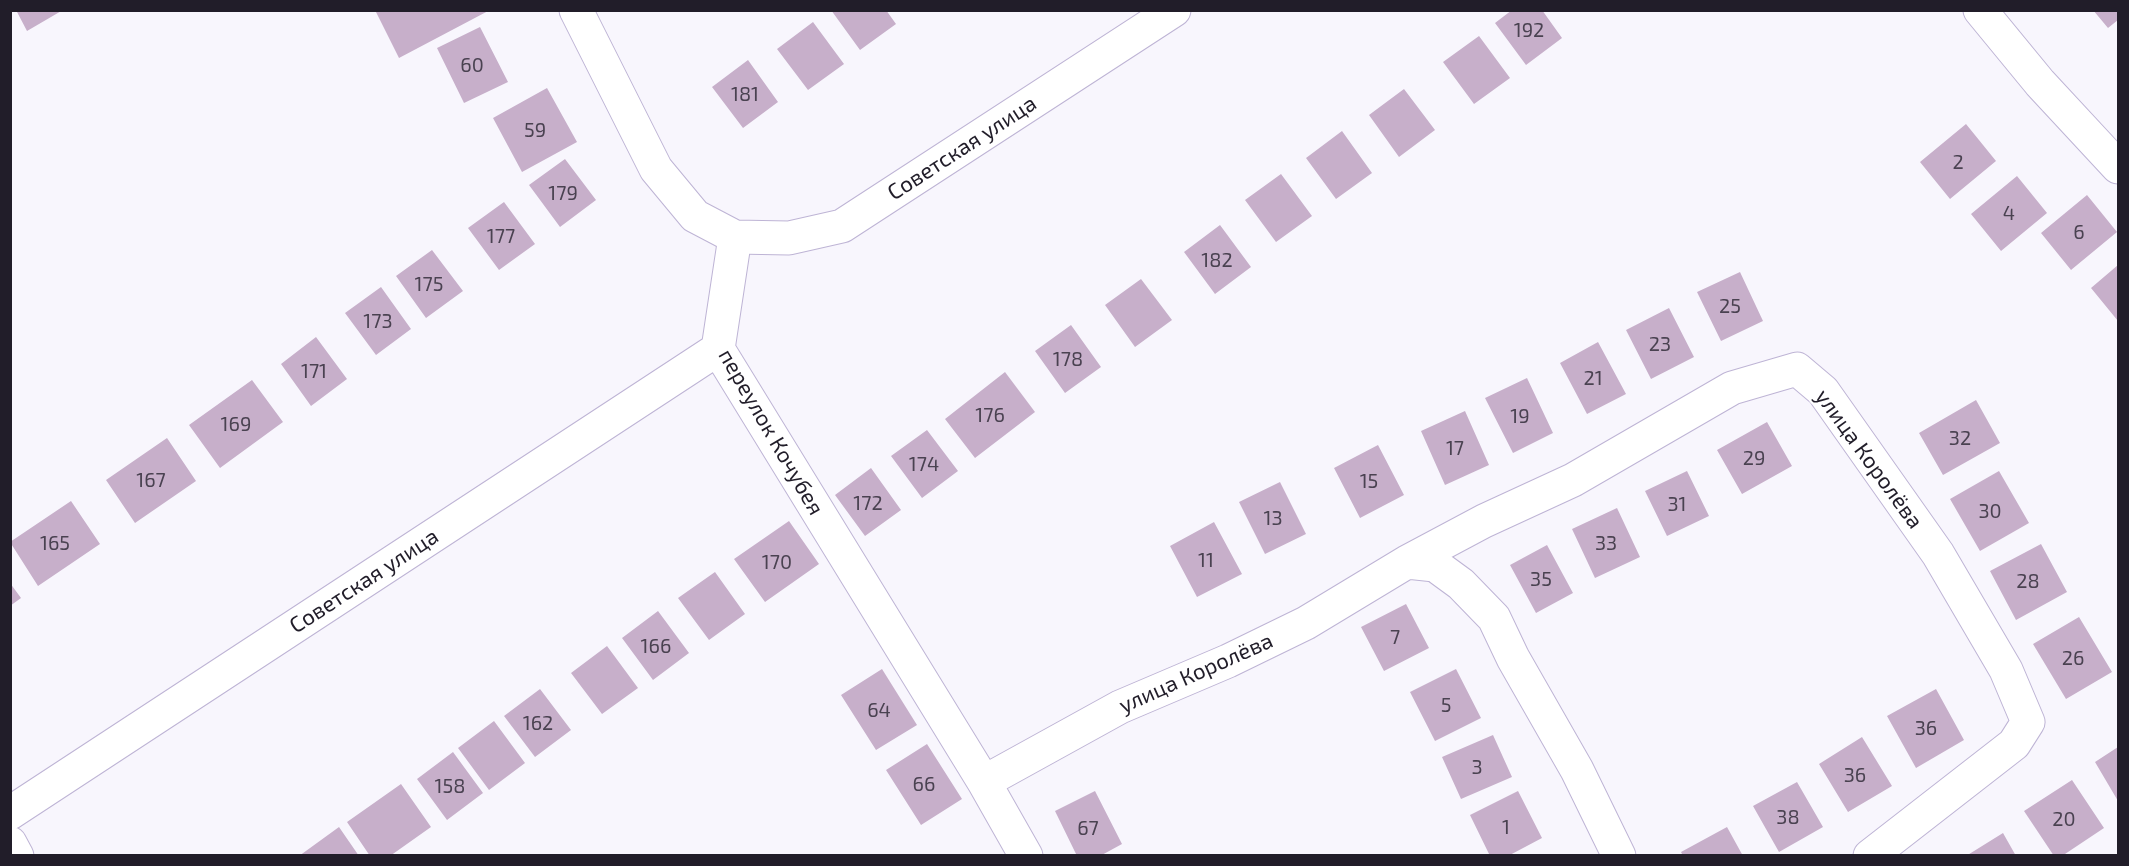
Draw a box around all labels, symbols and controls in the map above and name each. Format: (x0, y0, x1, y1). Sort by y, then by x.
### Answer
house number: 192 (1514, 18, 1544, 42)
house number: 60 (460, 53, 484, 77)
house number: 181 (731, 82, 759, 106)
street label: Советская улица (883, 90, 1041, 206)
house number: 59 (524, 118, 546, 142)
house number: 2 (1952, 150, 1964, 174)
house number: 179 (548, 181, 578, 205)
house number: 4 (2003, 201, 2015, 225)
house number: 6 (2073, 220, 2085, 244)
house number: 177 (487, 224, 515, 248)
house number: 182 (1201, 248, 1233, 272)
house number: 175 (415, 272, 443, 296)
house number: 25 (1719, 294, 1741, 318)
house number: 173 (363, 309, 393, 333)
house number: 23 (1649, 332, 1671, 356)
street label: переулок Кочубея (713, 344, 829, 520)
house number: 178 (1053, 347, 1083, 371)
house number: 171 (301, 359, 327, 383)
house number: 21 (1583, 366, 1603, 390)
street label: улица Королёва (1810, 384, 1928, 534)
house number: 176 (975, 403, 1005, 427)
house number: 19 (1510, 404, 1530, 428)
house number: 169 (221, 412, 251, 436)
house number: 32 (1949, 426, 1971, 450)
house number: 17 (1446, 436, 1464, 460)
house number: 29 (1743, 446, 1765, 470)
house number: 174 (909, 452, 939, 476)
house number: 167 (136, 468, 166, 492)
house number: 15 (1360, 469, 1378, 493)
house number: 172 (853, 491, 883, 515)
house number: 31 (1667, 492, 1687, 516)
house number: 30 (1978, 499, 2002, 523)
house number: 13 (1263, 506, 1283, 530)
street label: Советская улица (285, 523, 443, 639)
house number: 165 (40, 531, 70, 555)
house number: 33 (1595, 531, 1617, 555)
house number: 11 (1198, 548, 1214, 572)
house number: 170 (762, 550, 792, 574)
house number: 35 (1530, 567, 1552, 591)
house number: 28 (2016, 569, 2040, 593)
house number: 7 (1390, 625, 1400, 649)
street label: улица Королёва (1115, 627, 1277, 719)
house number: 166 (641, 634, 671, 658)
house number: 26 (2062, 646, 2084, 670)
house number: 5 (1441, 693, 1451, 717)
house number: 64 (867, 698, 891, 722)
house number: 162 (523, 711, 553, 735)
house number: 36 (1915, 716, 1937, 740)
house number: 3 (1471, 755, 1483, 779)
house number: 36 (1844, 763, 1866, 787)
house number: 66 (913, 772, 935, 796)
house number: 158 (435, 774, 465, 798)
house number: 38 (1776, 805, 1800, 829)
house number: 20 (2052, 807, 2076, 831)
house number: 1 (1502, 815, 1510, 839)
house number: 67 (1077, 816, 1099, 840)

